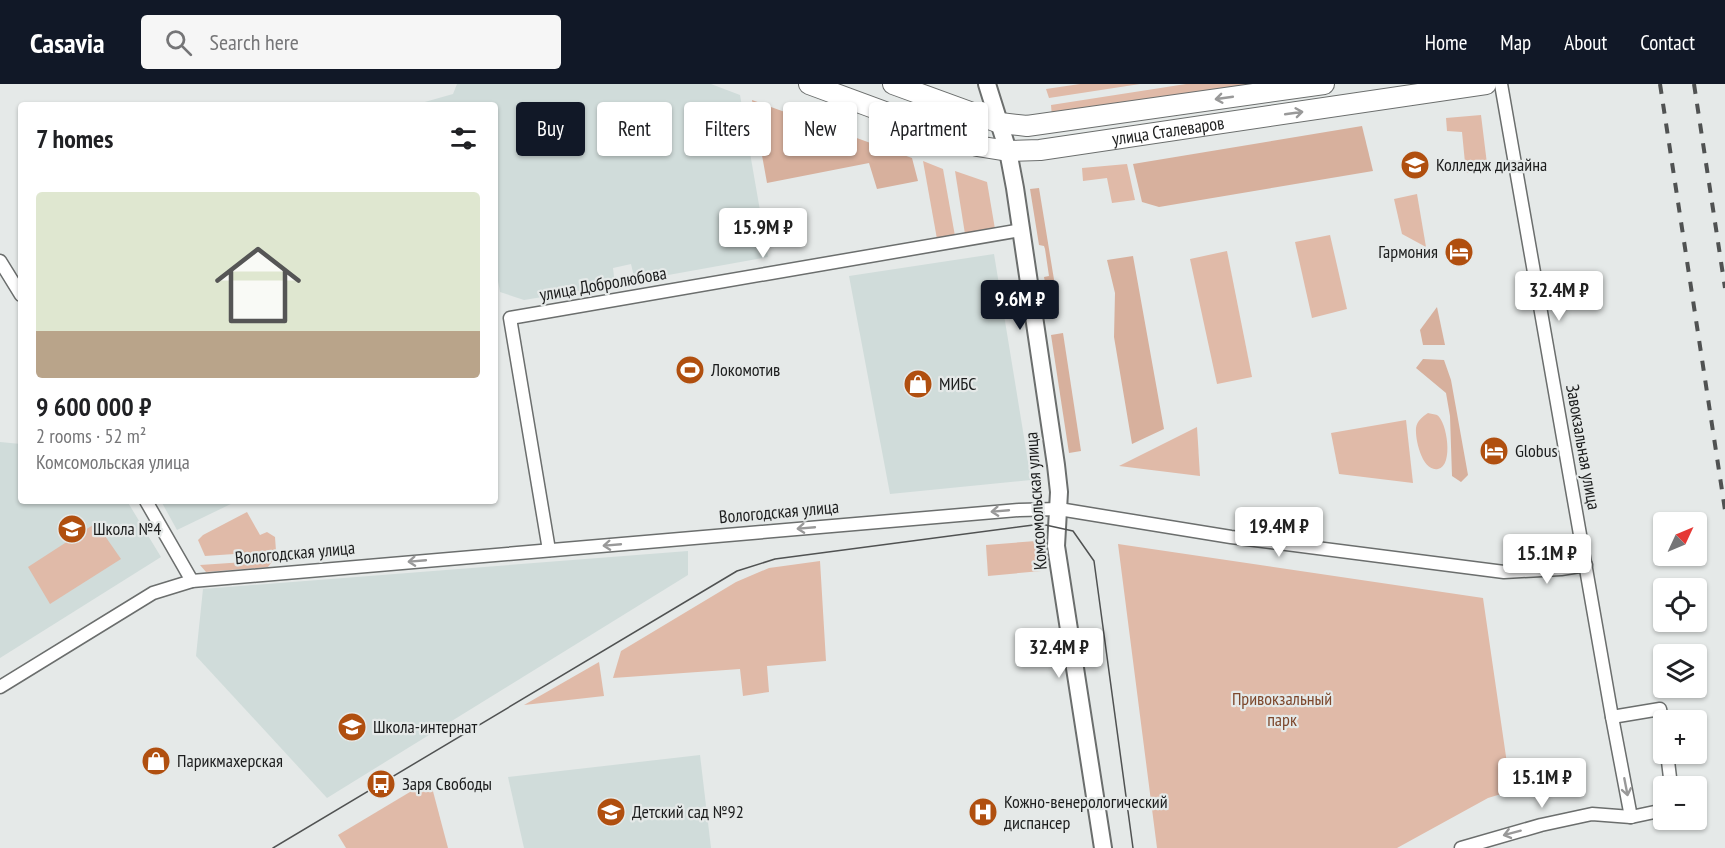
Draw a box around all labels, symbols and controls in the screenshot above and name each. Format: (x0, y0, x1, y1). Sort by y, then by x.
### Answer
search box (141, 15, 561, 69)
text: Casavia (30, 24, 105, 61)
icon: search (162, 26, 195, 59)
text: Search here (210, 28, 299, 56)
text: Home (1425, 29, 1467, 56)
text: Map (1500, 29, 1531, 56)
text: About (1564, 29, 1607, 56)
text: Contact (1640, 29, 1695, 56)
one-way arrow (1215, 93, 1235, 104)
chip: Buy (516, 102, 585, 156)
chip: Rent (597, 102, 672, 156)
chip: Filters (684, 102, 771, 156)
chip: New (783, 102, 857, 156)
chip: Apartment (869, 102, 988, 156)
one-way arrow (1284, 107, 1304, 118)
street label: улица Сталеваров (1110, 111, 1226, 150)
text: 7 homes (36, 122, 113, 155)
icon: filters (447, 122, 480, 155)
school or university icon: Колледж дизайна (1399, 149, 1431, 181)
place label: Колледж дизайна (1436, 153, 1547, 176)
pin: 15.9M ₽ (708, 208, 818, 259)
text: 15.9M ₽ (733, 214, 793, 240)
icon: home (204, 231, 312, 339)
hotel icon: Гармония (1443, 236, 1475, 268)
place label: Гармония (1378, 240, 1438, 263)
street label: улица Добролюбова (537, 261, 668, 306)
pin: 32.4M ₽ (1504, 271, 1614, 322)
text: 32.4M ₽ (1529, 277, 1589, 303)
pin: 9.6M ₽ (971, 280, 1069, 331)
text: 9.6M ₽ (995, 286, 1045, 312)
sports icon: Локомотив (674, 354, 706, 386)
place label: Локомотив (710, 358, 780, 381)
shop icon: МИБС (902, 368, 934, 400)
place label: МИБС (939, 372, 977, 395)
street label: Завокзальная улица (1561, 382, 1606, 512)
text: 9 600 000 ₽ (36, 390, 151, 423)
text: 2 rooms · 52 m² (36, 423, 146, 449)
street label: Комсомольская улица (1019, 431, 1052, 571)
hotel icon: Globus (1478, 435, 1510, 467)
place label: Globus (1515, 439, 1558, 462)
text: Комсомольская улица (36, 449, 190, 475)
street label: Вологодская улица (718, 495, 840, 528)
one-way arrow (991, 506, 1011, 517)
pin: 19.4M ₽ (1224, 507, 1334, 558)
north arrow (1653, 512, 1707, 566)
map controls (1653, 512, 1707, 830)
school or university icon: Школа №4 (56, 513, 88, 545)
text: 19.4M ₽ (1249, 513, 1309, 539)
place label: Школа №4 (93, 517, 161, 540)
one-way arrow (796, 523, 816, 534)
pin: 15.1M ₽ (1492, 534, 1602, 585)
street label: Вологодская улица (234, 536, 356, 569)
one-way arrow (602, 540, 622, 551)
text: 15.1M ₽ (1517, 540, 1577, 566)
one-way arrow (408, 556, 428, 567)
button: locate (1653, 578, 1707, 632)
pin: 32.4M ₽ (1004, 628, 1114, 679)
text: 32.4M ₽ (1029, 634, 1089, 660)
button: layers (1653, 644, 1707, 698)
park label: Привокзальный парк (1232, 687, 1332, 731)
button: + (1653, 710, 1707, 764)
school or university icon: Школа-интернат (336, 711, 368, 743)
place label: Школа-интернат (373, 715, 477, 738)
shop icon: Парикмахерская (140, 745, 172, 777)
place label: Парикмахерская (177, 749, 283, 772)
pin: 15.1M ₽ (1487, 758, 1597, 809)
text: 15.1M ₽ (1512, 764, 1572, 790)
bus stop icon: Заря Свободы (365, 768, 397, 800)
place label: Заря Свободы (402, 772, 492, 795)
button: − (1653, 776, 1707, 830)
one-way arrow (1621, 777, 1632, 797)
place label: Кожно-венерологический диспансер (1004, 790, 1168, 834)
school or university icon: Детский сад №92 (595, 796, 627, 828)
hospital icon: Кожно-венерологический диспансер (967, 796, 999, 828)
place label: Детский сад №92 (632, 800, 744, 823)
one-way arrow (1503, 827, 1522, 839)

